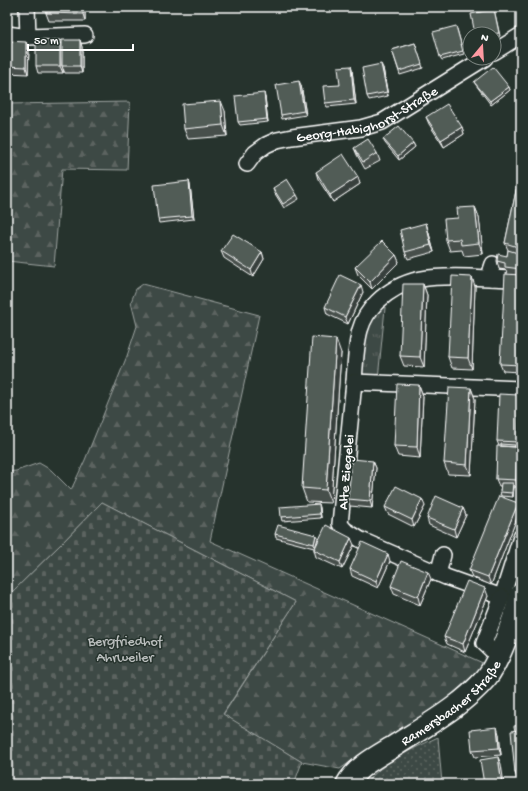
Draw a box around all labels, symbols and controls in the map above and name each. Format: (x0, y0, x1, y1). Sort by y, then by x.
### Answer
scale bar (28, 26, 133, 52)
north arrow (462, 26, 502, 66)
text: N (479, 32, 490, 45)
text: 50 m (34, 35, 59, 49)
street label: Georg-Habighorst-Straße (295, 83, 442, 147)
street label: Alte Ziegelei (336, 434, 359, 511)
park label: Bergfriedhof Ahrweiler (87, 634, 164, 667)
street label: Ramersbacher Straße (398, 658, 507, 751)

